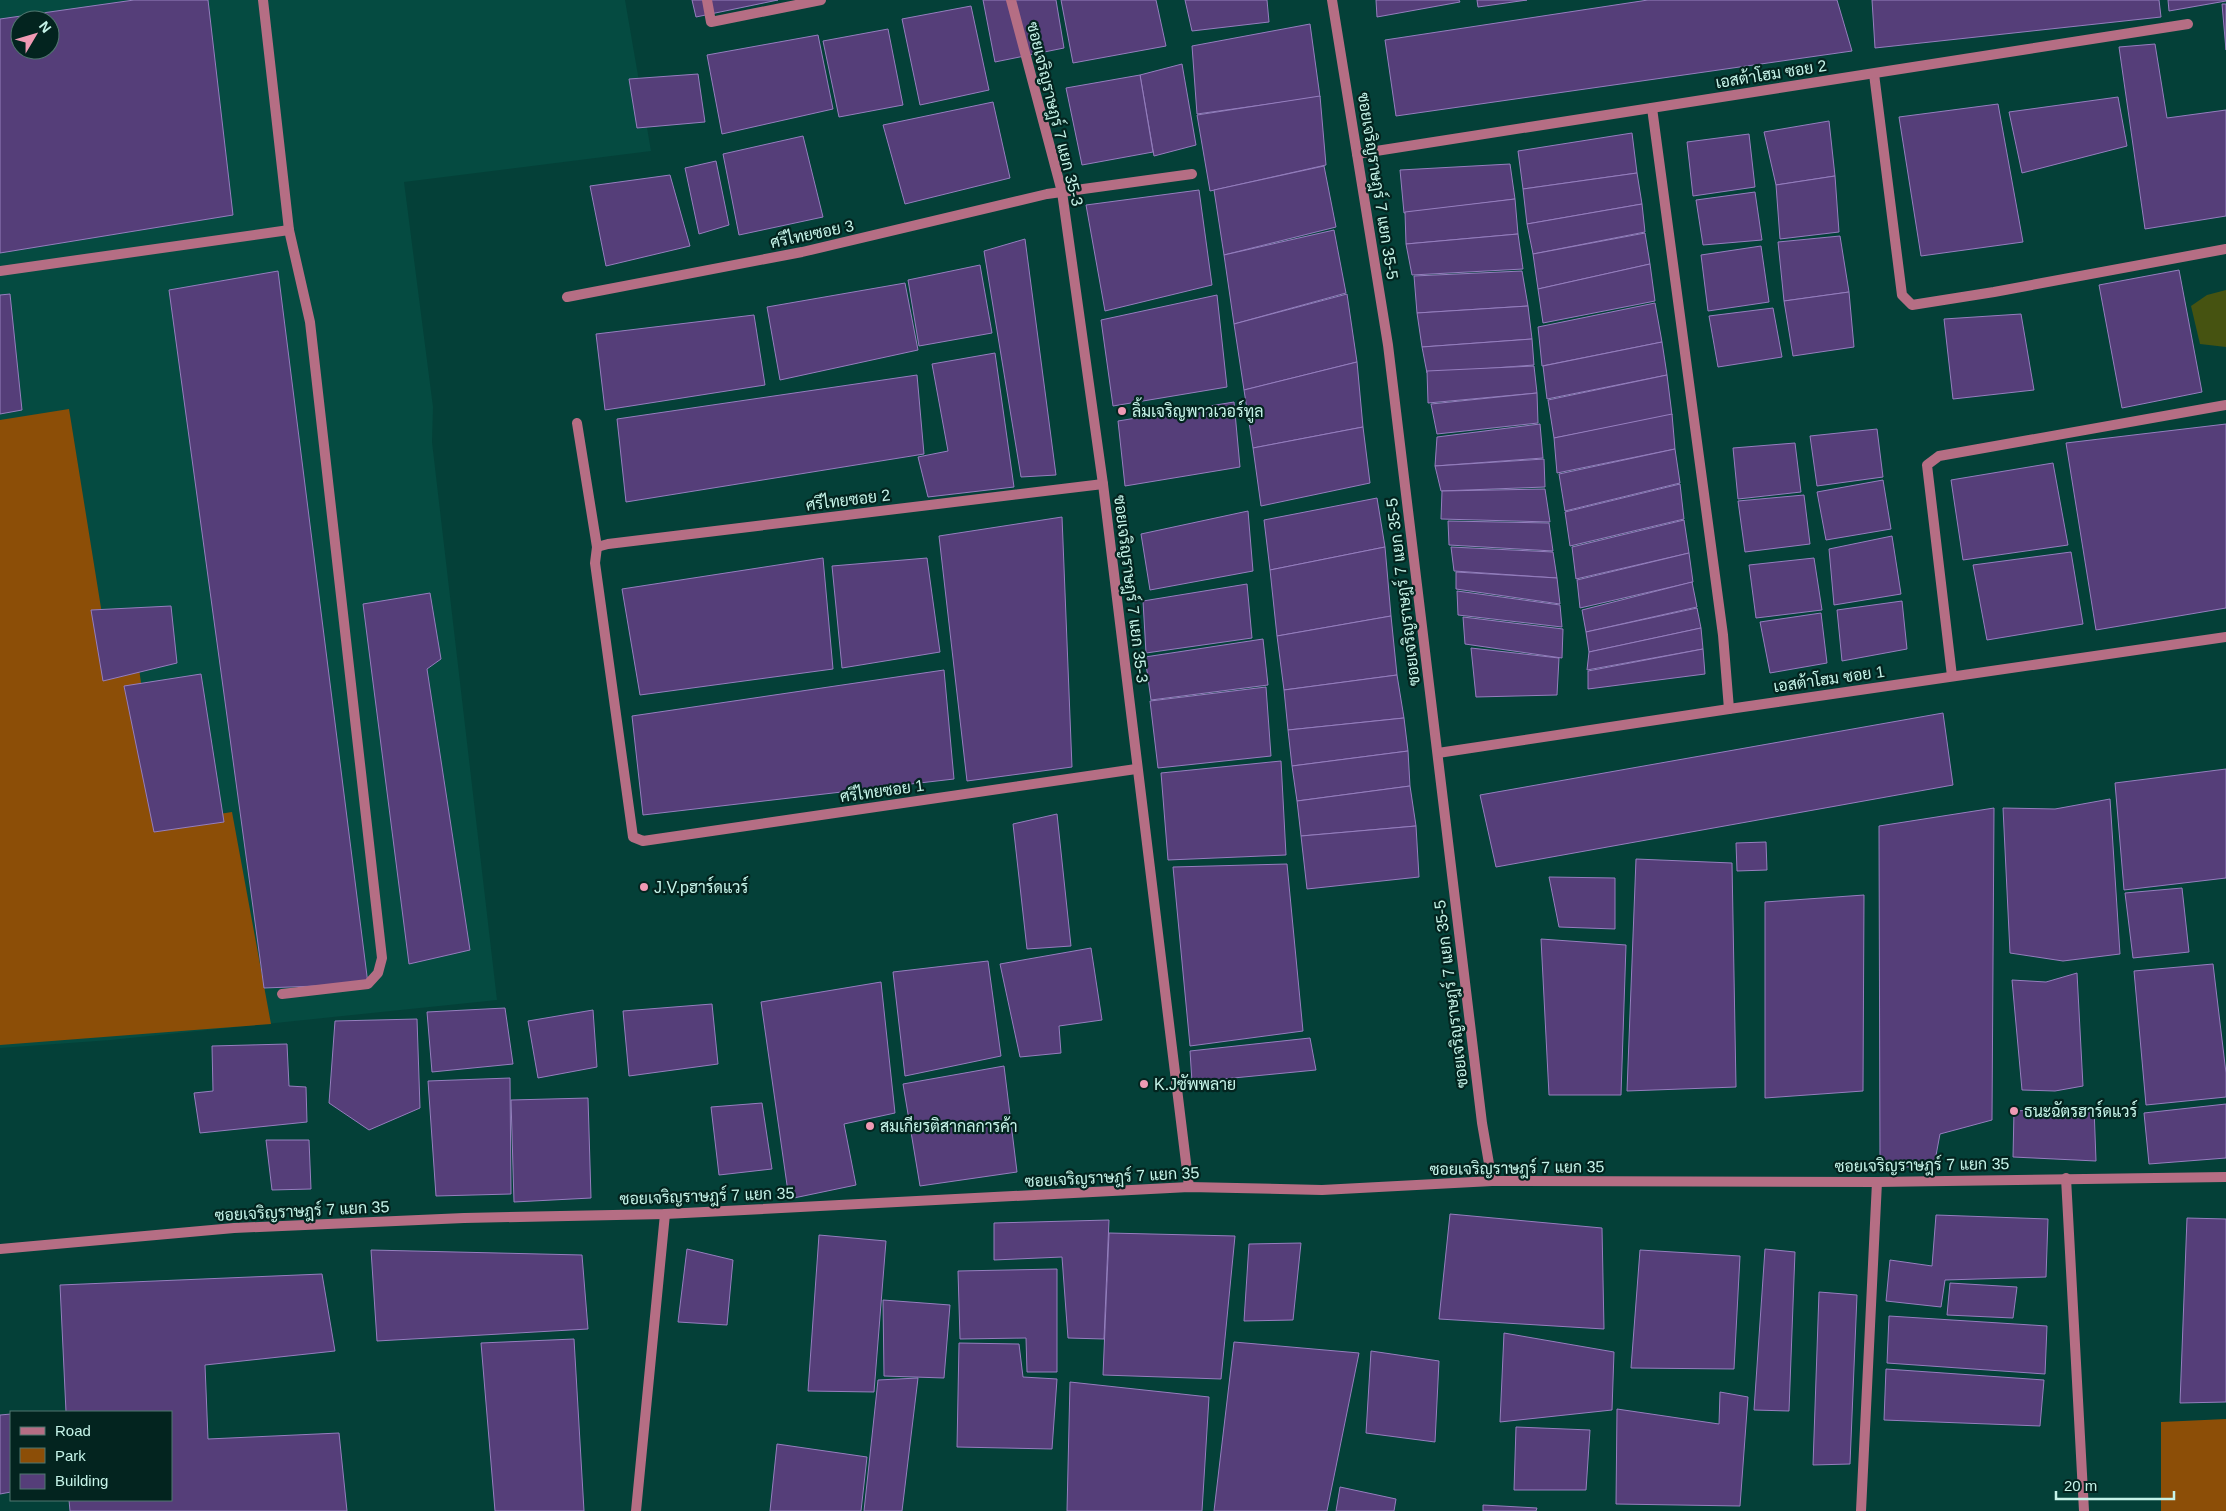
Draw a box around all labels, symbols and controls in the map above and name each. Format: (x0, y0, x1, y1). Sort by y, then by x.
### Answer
north arrow (10, 10, 60, 60)
text: N (36, 18, 55, 36)
street label: ซอยเจริญราษฎร์ 7 แยก 35-3 (1022, 19, 1090, 208)
street label: เอสต้าโฮม ซอย 2 (1714, 54, 1828, 91)
street label: ซอยเจริญราษฎร์ 7 แยก 35-5 (1353, 91, 1405, 281)
street label: ศรีไทยซอย 3 (768, 214, 855, 251)
place label: ลิ้มเจริญพาวเวอร์ทูล (1132, 397, 1264, 423)
marker: ลิ้มเจริญพาวเวอร์ทูล (1116, 405, 1128, 417)
street label: ศรีไทยซอย 2 (804, 483, 891, 514)
street label: ซอยเจริญราษฎร์ 7 แยก 35-3 (1109, 494, 1155, 684)
street label: ซอยเจริญราษฎร์ 7 แยก 35-5 (1379, 497, 1425, 687)
street label: เอสต้าโฮม ซอย 1 (1772, 660, 1886, 695)
street label: ศรีไทยซอย 1 (838, 774, 925, 805)
place label: J.V.pฮาร์ดแวร์ (654, 875, 748, 896)
marker: J.V.pฮาร์ดแวร์ (638, 881, 650, 893)
street label: ซอยเจริญราษฎร์ 7 แยก 35-5 (1427, 899, 1473, 1089)
place label: K.Jซัพพลาย (1154, 1074, 1236, 1093)
marker: K.Jซัพพลาย (1138, 1078, 1150, 1090)
place label: ธนะฉัตรฮาร์ดแวร์ (2024, 1099, 2137, 1120)
marker: ธนะฉัตรฮาร์ดแวร์ (2008, 1105, 2020, 1117)
place label: สมเกียรติสากลการค้า (880, 1115, 1018, 1135)
marker: สมเกียรติสากลการค้า (864, 1120, 876, 1132)
street label: ซอยเจริญราษฎร์ 7 แยก 35 (1834, 1151, 2010, 1177)
street label: ซอยเจริญราษฎร์ 7 แยก 35 (1429, 1154, 1605, 1180)
street label: ซอยเจริญราษฎร์ 7 แยก 35 (1024, 1160, 1200, 1192)
street label: ซอยเจริญราษฎร์ 7 แยก 35 (619, 1180, 795, 1210)
street label: ซอยเจริญราษฎร์ 7 แยก 35 (214, 1194, 390, 1226)
legend (10, 1411, 172, 1501)
text: Road (55, 1422, 91, 1439)
text: Park (55, 1447, 86, 1464)
scale bar (2056, 1468, 2174, 1500)
text: Building (55, 1472, 108, 1489)
text: 20 m (2064, 1477, 2097, 1494)

